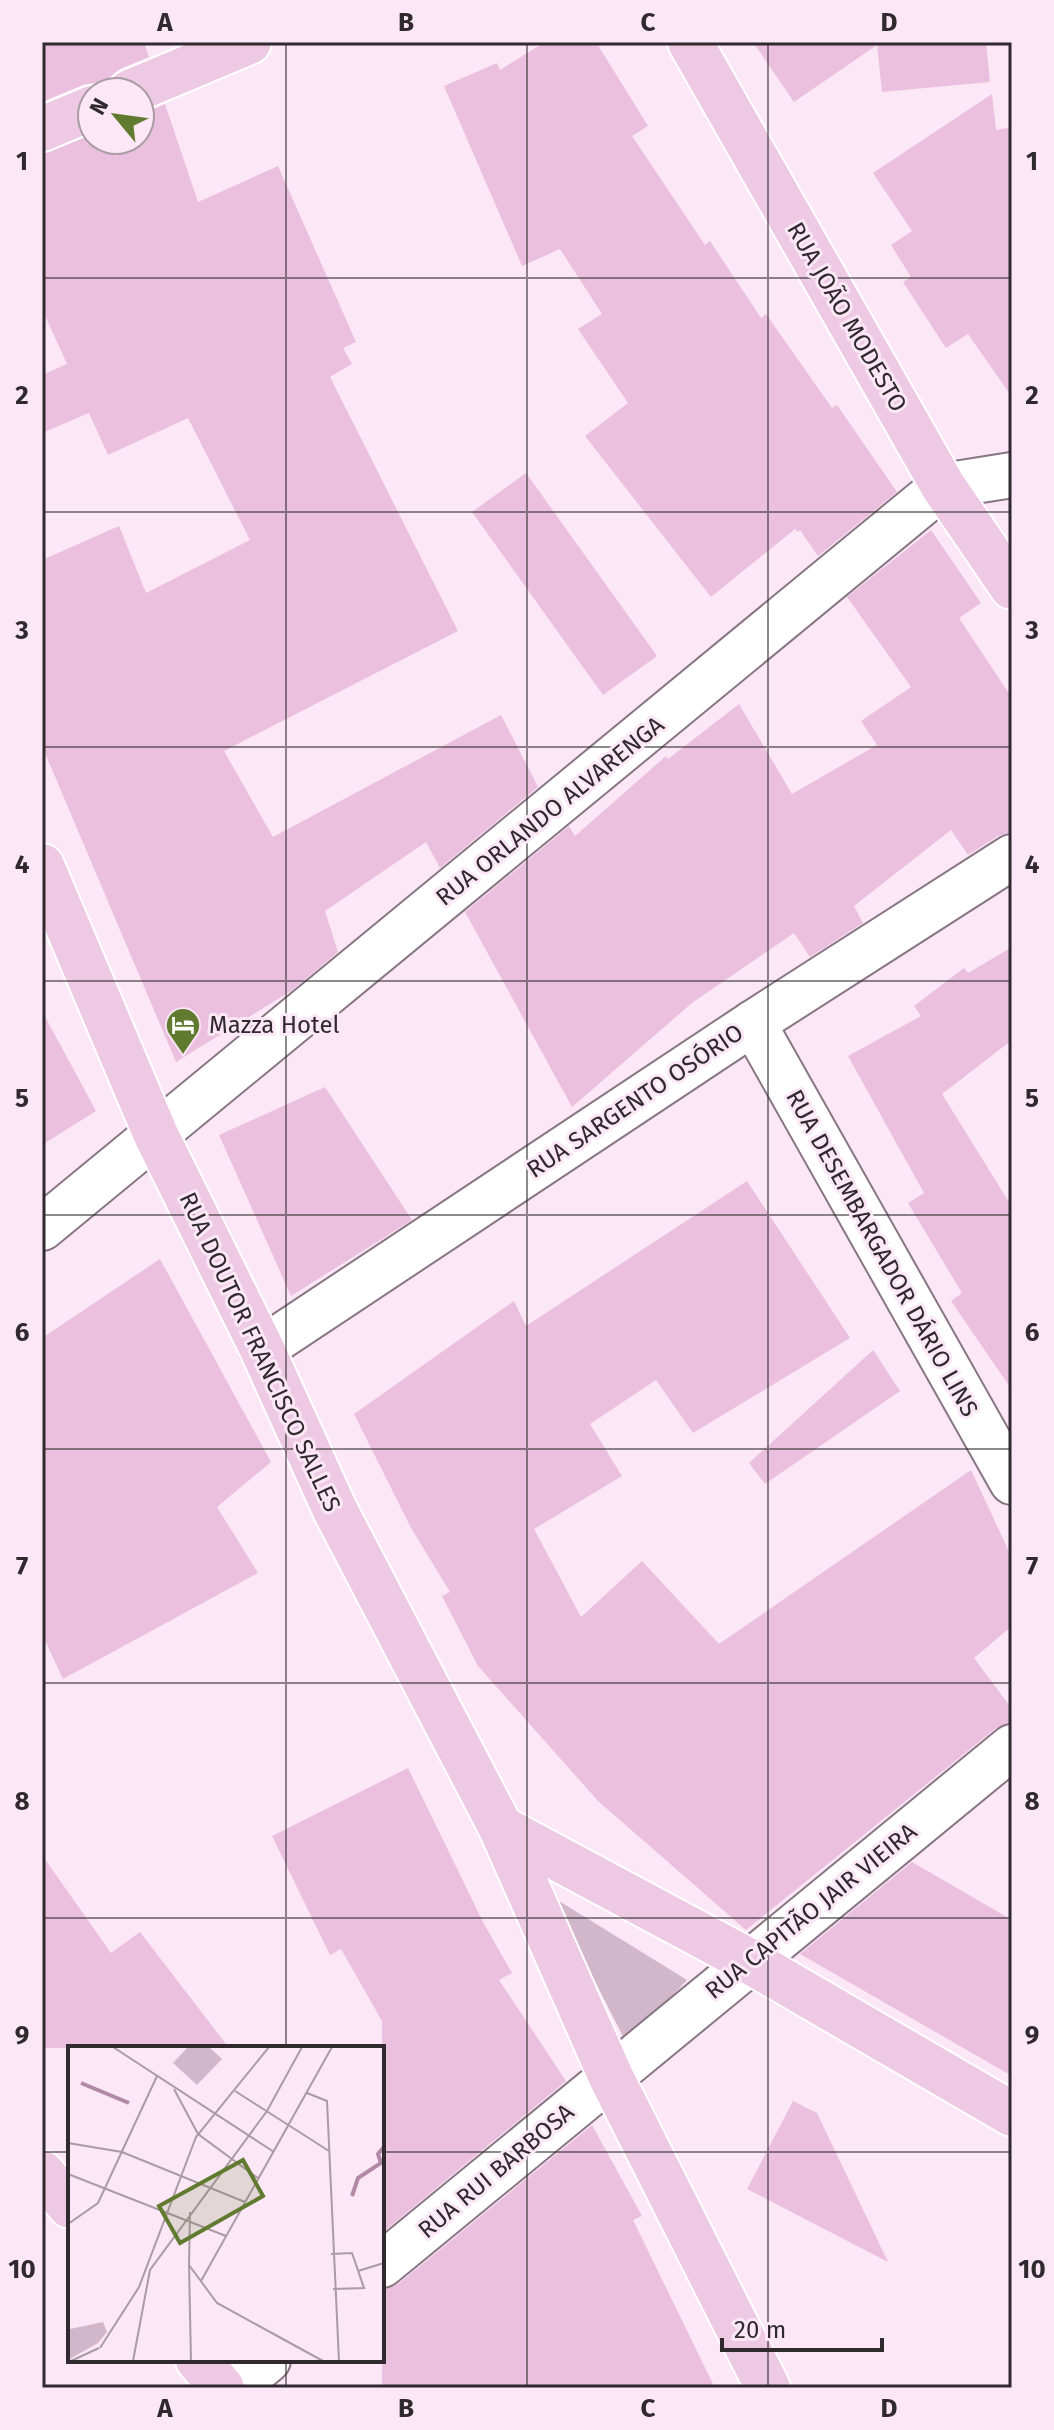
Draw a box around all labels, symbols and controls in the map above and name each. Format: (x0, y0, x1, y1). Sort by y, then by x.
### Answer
text: A (156, 7, 173, 38)
text: B (398, 7, 414, 38)
text: C (641, 7, 656, 38)
text: D (881, 7, 898, 38)
north arrow (76, 76, 156, 156)
text: N (84, 94, 114, 119)
text: 1 (16, 146, 28, 177)
text: 1 (1026, 146, 1038, 177)
street label: RUA JOÃO MODESTO (781, 217, 913, 417)
text: 2 (15, 380, 29, 411)
text: 2 (1025, 380, 1039, 411)
text: 3 (14, 615, 29, 646)
text: 3 (1024, 615, 1039, 646)
street label: RUA ORLANDO ALVARENGA (430, 710, 670, 912)
text: 4 (15, 849, 30, 880)
text: 4 (1025, 849, 1040, 880)
hotel icon: Mazza Hotel (164, 1006, 202, 1056)
place label: Mazza Hotel (209, 1011, 340, 1039)
street label: RUA SARGENTO OSÓRIO (521, 1017, 748, 1184)
text: 5 (15, 1083, 29, 1114)
text: 5 (1025, 1083, 1039, 1114)
street label: RUA DESEMBARGADOR DÁRIO LINS (780, 1084, 985, 1421)
street label: RUA DOUTOR FRANCISCO SALLES (173, 1188, 347, 1516)
text: 6 (15, 1317, 30, 1348)
text: 6 (1025, 1317, 1040, 1348)
text: 7 (16, 1551, 28, 1582)
text: 7 (1026, 1551, 1038, 1582)
text: 8 (14, 1786, 30, 1817)
text: 8 (1024, 1786, 1040, 1817)
street label: RUA CAPITÃO JAIR VIEIRA (700, 1817, 922, 2005)
text: 9 (15, 2020, 29, 2051)
text: 9 (1025, 2020, 1039, 2051)
inset map (68, 2046, 384, 2362)
street label: RUA RUI BARBOSA (413, 2098, 580, 2244)
text: 10 (8, 2254, 36, 2285)
text: 10 (1018, 2254, 1046, 2285)
scale bar (722, 2302, 882, 2352)
text: 20 m (734, 2316, 786, 2344)
text: A (156, 2393, 173, 2424)
text: B (398, 2393, 414, 2424)
text: C (641, 2393, 656, 2424)
text: D (881, 2393, 898, 2424)

